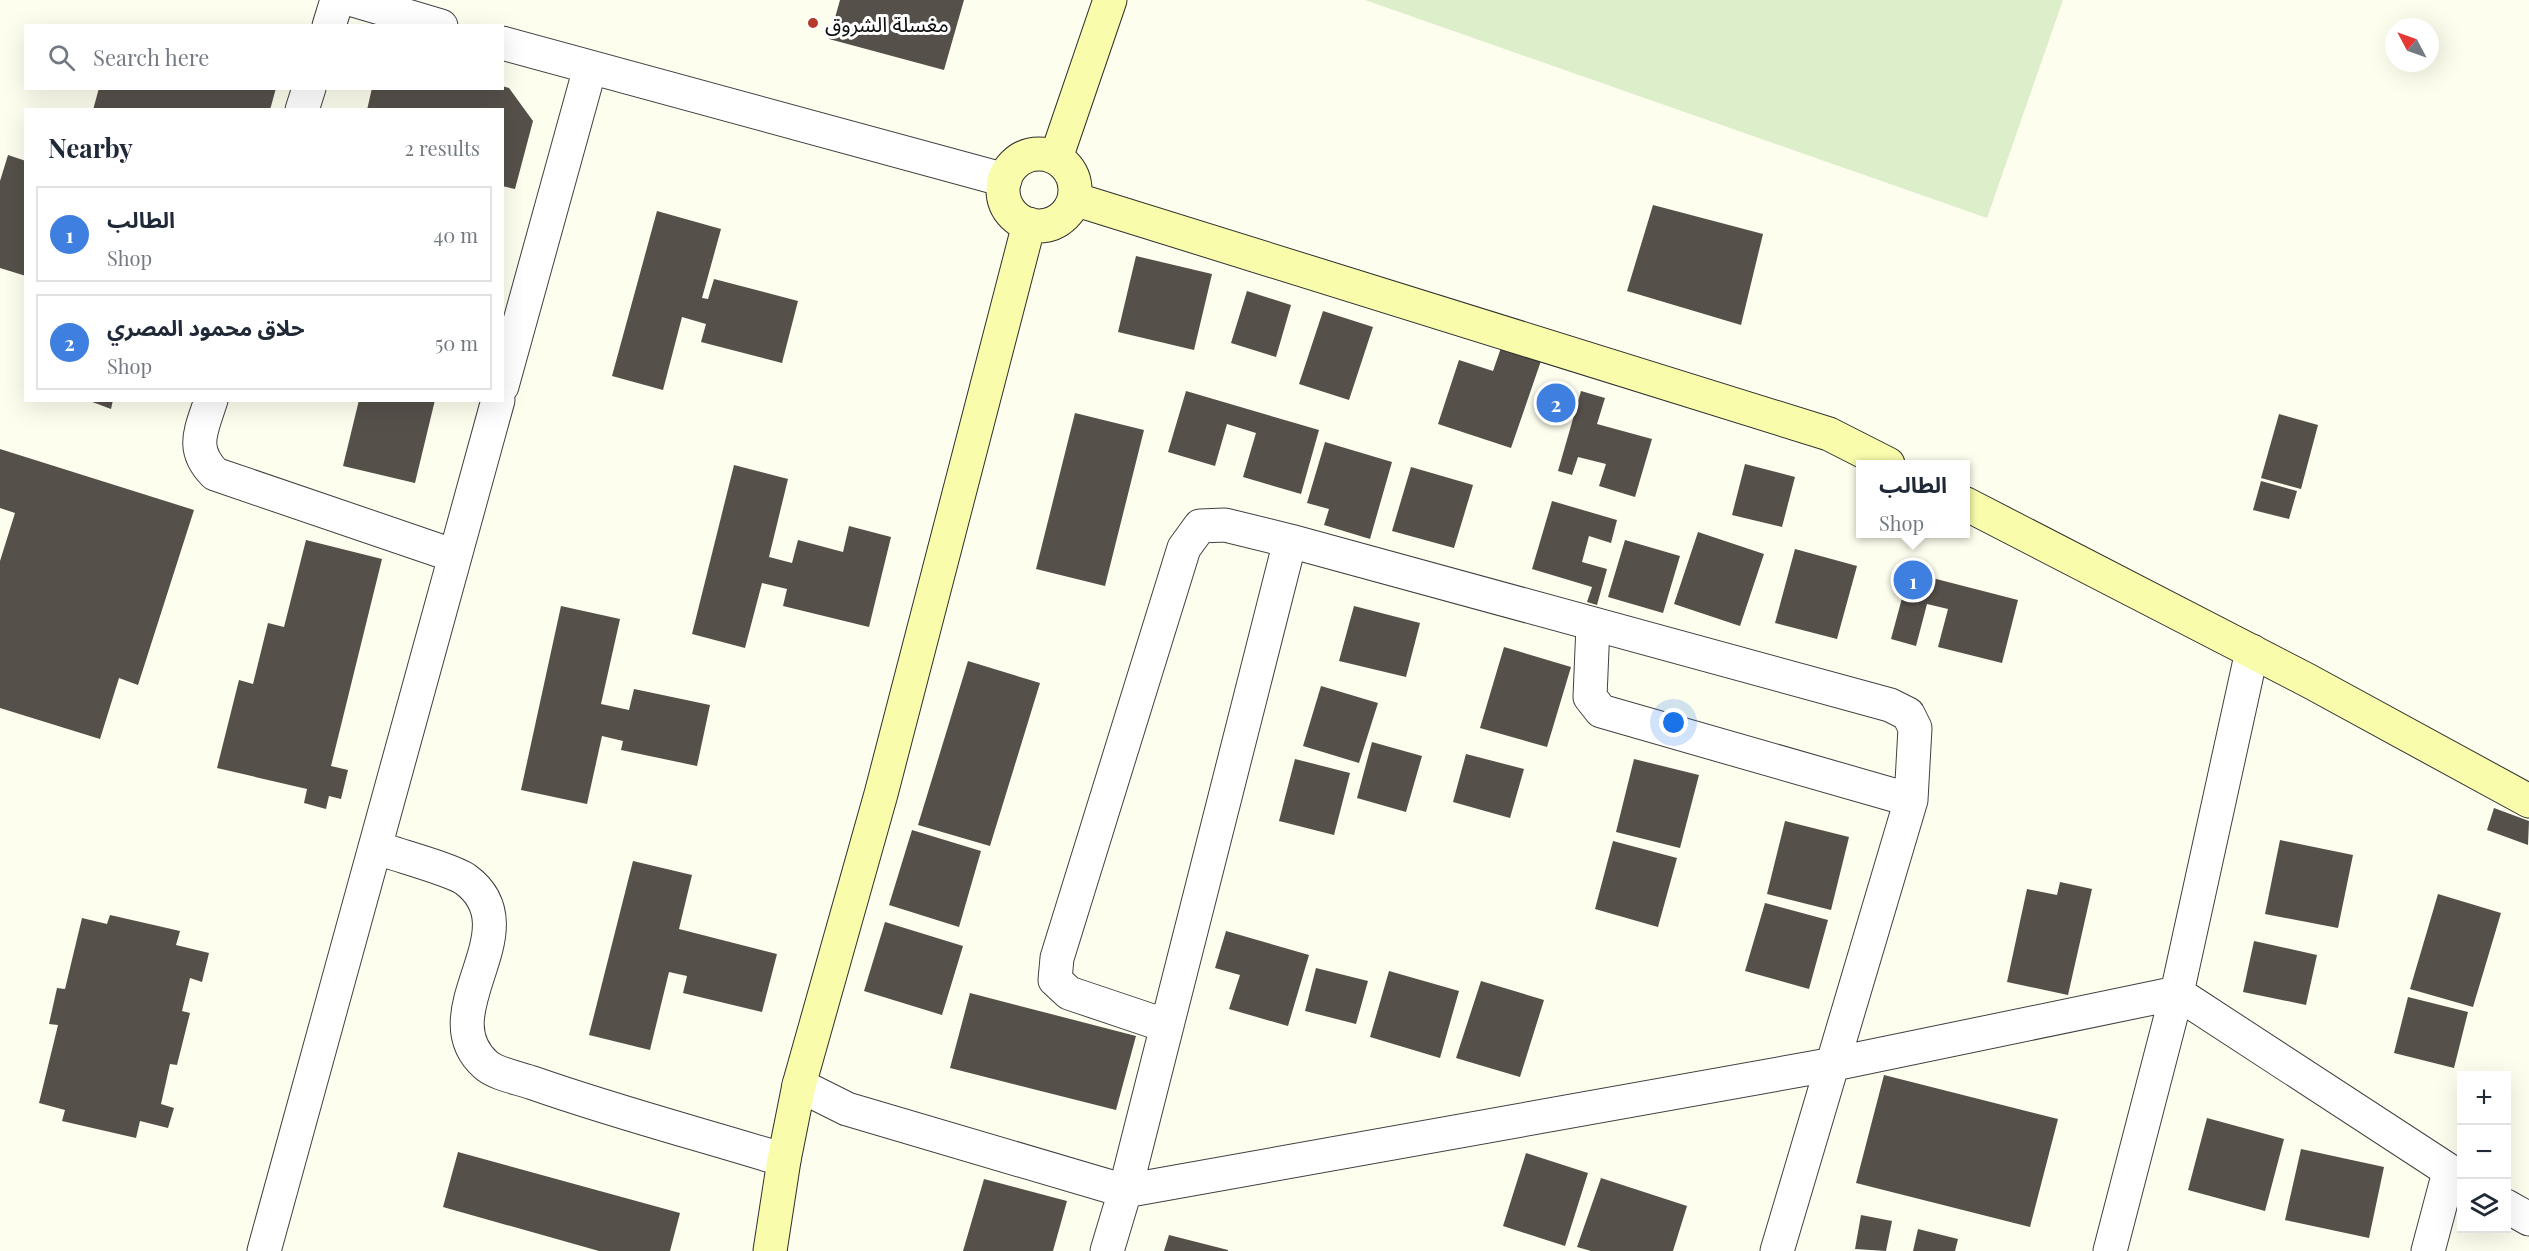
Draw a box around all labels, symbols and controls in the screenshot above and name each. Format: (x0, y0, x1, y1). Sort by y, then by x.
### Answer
place label: مغسلة الشروق (825, 9, 949, 37)
marker: مغسلة الشروق (806, 16, 820, 30)
north arrow (2385, 18, 2439, 72)
search box (24, 24, 504, 90)
icon: search (45, 41, 78, 74)
text: Search here (93, 42, 209, 72)
text: Nearby (48, 130, 133, 165)
text: 2 results (405, 134, 480, 161)
text: الطالب (107, 204, 175, 234)
text: 1 (66, 221, 73, 248)
text: 40 m (433, 221, 478, 248)
text: Shop (107, 244, 152, 271)
text: حلاق محمود المصري (107, 312, 305, 342)
text: 2 (64, 329, 75, 356)
text: 50 m (435, 329, 478, 356)
text: Shop (107, 352, 152, 379)
pin: 2 (1536, 380, 1576, 426)
popup (1856, 460, 1970, 538)
text: الطالب (1879, 469, 1947, 499)
text: Shop (1879, 509, 1924, 536)
pin: 1 (1894, 558, 1932, 602)
your location (1659, 708, 1688, 737)
map controls (2457, 1071, 2511, 1233)
button: + (2457, 1071, 2511, 1125)
button: − (2457, 1125, 2511, 1179)
button: layers (2457, 1179, 2511, 1233)

